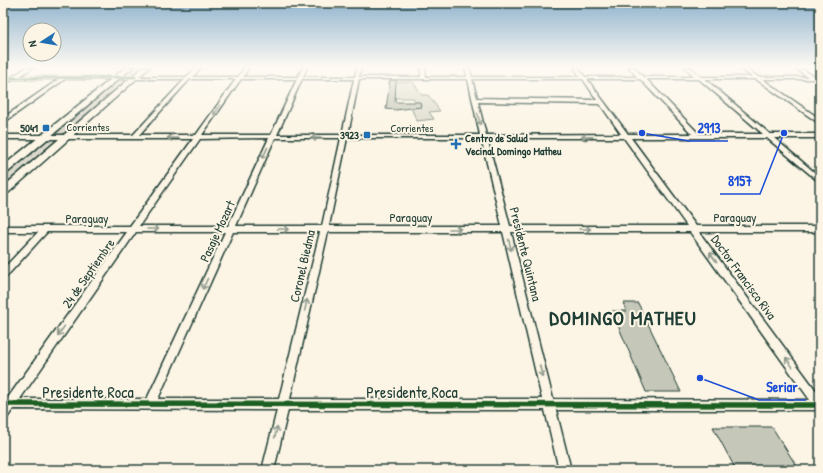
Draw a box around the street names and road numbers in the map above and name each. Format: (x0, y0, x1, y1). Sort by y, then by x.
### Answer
street label: Corrientes (66, 120, 110, 134)
street label: Corrientes (390, 121, 434, 135)
street label: Pasaje Mozart (195, 197, 239, 265)
street label: Presidente Quintana (506, 205, 546, 303)
street label: Paraguay (389, 208, 433, 226)
street label: Paraguay (713, 208, 757, 226)
street label: Paraguay (65, 209, 109, 227)
street label: Coronel Biedma (285, 228, 319, 304)
street label: Doctor Francisco Riva (707, 231, 781, 323)
street label: 24 de Septiembre (57, 235, 119, 311)
street label: Presidente Roca (42, 381, 134, 403)
street label: Presidente Roca (366, 381, 458, 403)

